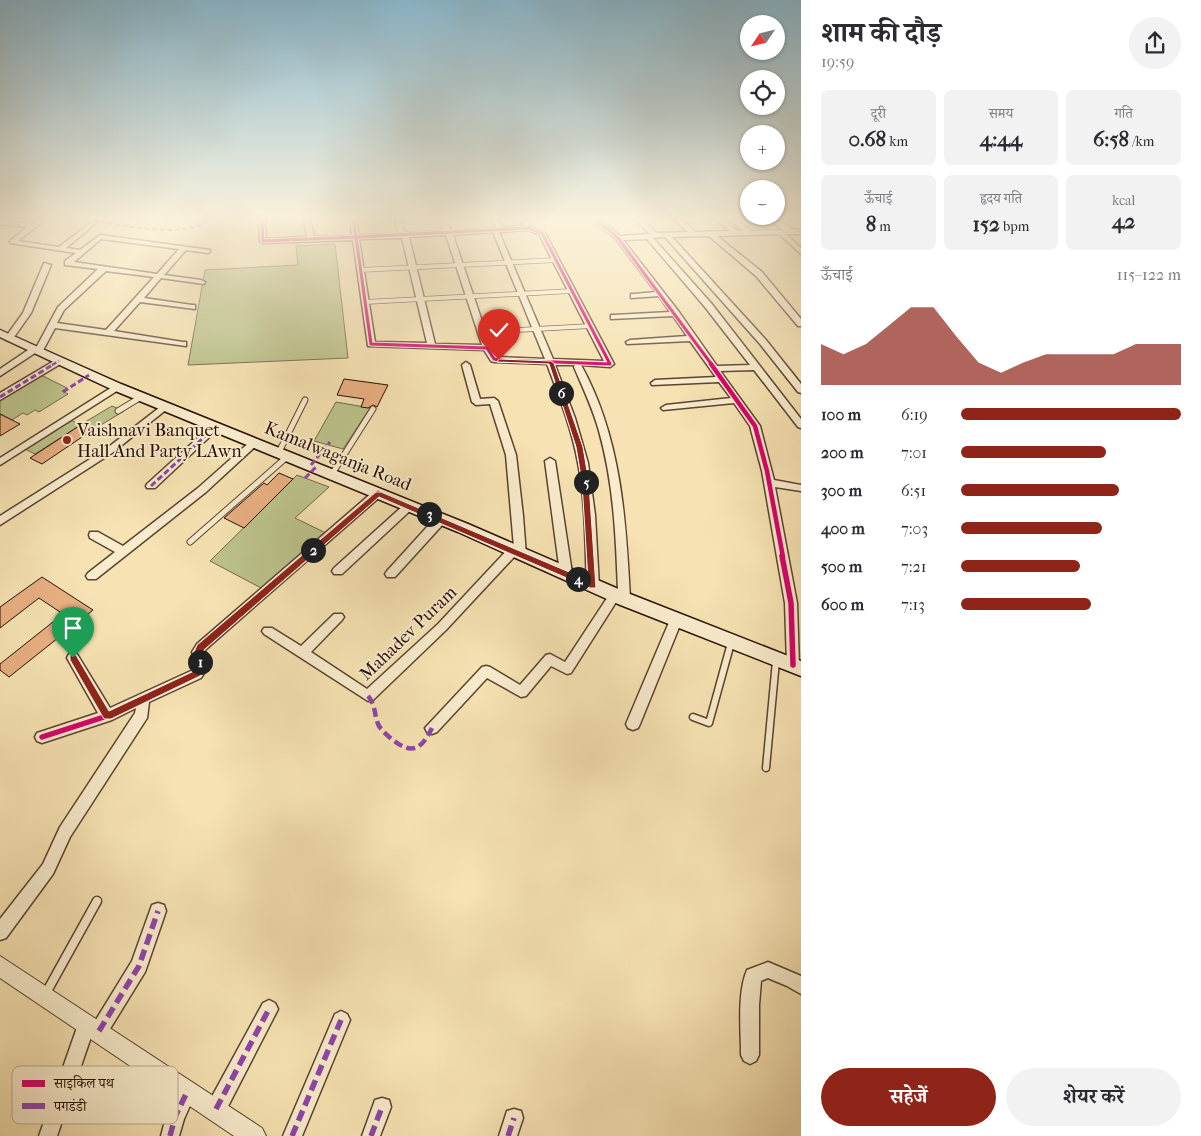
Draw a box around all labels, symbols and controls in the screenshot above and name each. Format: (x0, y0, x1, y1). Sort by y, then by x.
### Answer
north arrow (740, 15, 785, 60)
map controls (740, 15, 785, 225)
text: शाम की दौड़ (821, 16, 941, 49)
button: share (1129, 17, 1181, 69)
text: 19:59 (821, 52, 854, 71)
button: locate (740, 70, 785, 115)
text: दूरी (871, 105, 886, 122)
text: समय (989, 105, 1013, 122)
text: गति (1114, 105, 1133, 122)
button: + (740, 125, 785, 170)
text: 0.68 (849, 127, 886, 151)
text: 4:44 (980, 127, 1022, 151)
text: 6:58 (1093, 127, 1129, 151)
text: km (886, 133, 908, 150)
text: /km (1129, 133, 1154, 150)
button: − (740, 180, 785, 225)
text: ऊँचाई (865, 190, 892, 207)
text: हृदय गति (980, 190, 1022, 207)
text: kcal (1112, 192, 1135, 209)
text: 42 (1112, 209, 1135, 233)
text: 8 (866, 212, 876, 236)
text: 152 (973, 212, 1000, 236)
text: m (876, 218, 891, 235)
text: bpm (1000, 218, 1029, 235)
text: ऊँचाई (821, 265, 853, 284)
text: 115–122 m (1117, 265, 1181, 284)
pin (478, 309, 520, 360)
icon: check (485, 316, 513, 344)
pin: 6 (548, 380, 574, 406)
text: 6 (558, 385, 565, 402)
text: 100 m (821, 405, 861, 424)
text: 6:19 (901, 405, 928, 424)
street label: Kamalwaganja Road (261, 417, 414, 496)
place label: Vaishnavi Banquet Hall And Party LAwn (76, 420, 242, 462)
marker: Vaishnavi Banquet Hall And Party LAwn (61, 434, 73, 446)
text: 200 m (821, 443, 864, 462)
text: 7:01 (901, 443, 927, 462)
pin: 5 (574, 470, 598, 494)
text: 5 (583, 474, 590, 491)
text: 300 m (821, 481, 862, 500)
text: 6:51 (901, 481, 926, 500)
pin: 3 (416, 502, 442, 526)
text: 3 (427, 506, 432, 523)
text: 400 m (821, 519, 865, 538)
text: 7:03 (901, 519, 928, 538)
pin: 2 (300, 538, 326, 562)
text: 2 (310, 542, 317, 559)
text: 500 m (821, 557, 862, 576)
text: 7:21 (901, 557, 927, 576)
pin: 4 (566, 566, 590, 592)
text: 4 (574, 571, 583, 588)
street label: Mahadev Puram (356, 582, 461, 685)
text: 600 m (821, 595, 864, 614)
text: 7:13 (901, 595, 925, 614)
pin (52, 607, 94, 658)
icon: arrive (59, 614, 87, 642)
pin: 1 (188, 650, 212, 674)
text: 1 (198, 654, 203, 671)
legend (12, 1066, 178, 1124)
button: सहेजें (821, 1068, 996, 1126)
button: शेयर करें (1006, 1068, 1181, 1126)
text: साइकिल पथ (53, 1075, 115, 1092)
text: पगडंडी (53, 1098, 87, 1115)

